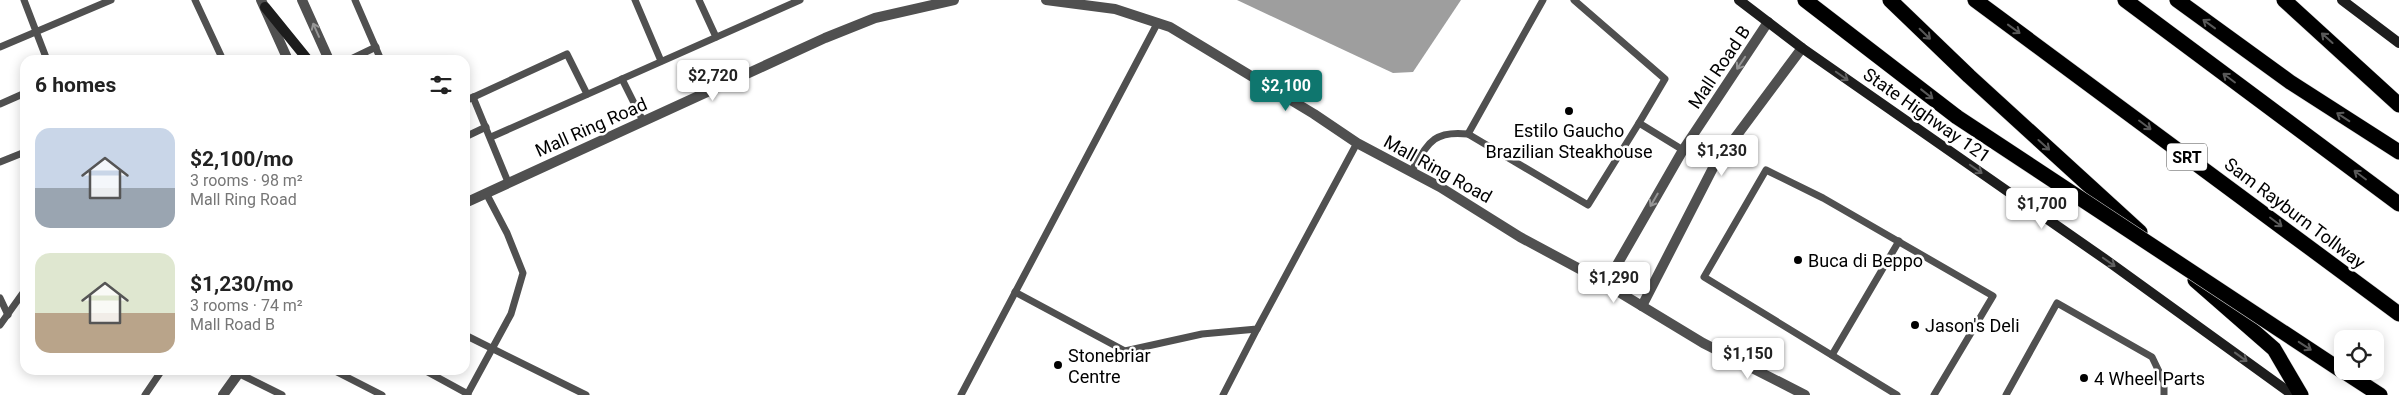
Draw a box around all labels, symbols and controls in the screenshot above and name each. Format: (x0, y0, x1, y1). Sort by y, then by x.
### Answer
one-way arrow (2203, 19, 2217, 29)
street label: Mall Road B (1684, 21, 1754, 113)
one-way arrow (310, 23, 320, 38)
one-way arrow (2007, 24, 2021, 34)
one-way arrow (1919, 28, 1931, 40)
one-way arrow (2320, 32, 2333, 44)
one-way arrow (1736, 56, 1746, 70)
pin: $2,720 (672, 59, 754, 102)
street label: State Highway 121 (1860, 63, 1994, 167)
text: $2,720 (688, 66, 738, 85)
pin: $2,100 (1245, 70, 1327, 112)
icon: filters (427, 71, 455, 99)
one-way arrow (1835, 71, 1849, 81)
text: 6 homes (35, 73, 116, 97)
one-way arrow (2222, 73, 2236, 83)
text: $2,100 (1261, 76, 1311, 95)
one-way arrow (1920, 89, 1934, 99)
street label: Mall Ring Road (532, 93, 650, 161)
marker: Estilo Gaucho Brazilian Steakhouse (1563, 105, 1575, 117)
one-way arrow (2336, 111, 2350, 121)
place label: Estilo Gaucho Brazilian Steakhouse (1486, 120, 1652, 162)
one-way arrow (2138, 120, 2152, 130)
street label: Mall Ring Road (1380, 131, 1496, 207)
pin: $1,230 (1681, 134, 1763, 177)
one-way arrow (2037, 139, 2050, 151)
text: $1,230 (1697, 141, 1747, 160)
road number: SRT (2167, 144, 2207, 170)
text: $2,100/mo (190, 147, 293, 171)
icon: home (75, 148, 135, 208)
street label: Sam Rayburn Tollway (2220, 153, 2370, 273)
one-way arrow (1969, 164, 1983, 174)
one-way arrow (2354, 169, 2367, 180)
text: 3 rooms · 98 m² (190, 171, 303, 190)
pin: $1,700 (2001, 188, 2083, 230)
text: Mall Ring Road (190, 190, 297, 209)
one-way arrow (1649, 193, 1659, 207)
text: $1,700 (2017, 194, 2067, 213)
one-way arrow (2268, 217, 2282, 227)
place label: Buca di Beppo (1808, 250, 1923, 271)
marker: Buca di Beppo (1792, 254, 1804, 266)
one-way arrow (2102, 257, 2116, 267)
pin: $1,290 (1573, 262, 1655, 304)
text: $1,290 (1589, 268, 1639, 287)
text: $1,230/mo (190, 272, 293, 296)
icon: home (75, 273, 135, 333)
text: 3 rooms · 74 m² (190, 296, 303, 315)
text: Mall Road B (190, 315, 275, 334)
place label: Jason's Deli (1925, 315, 2020, 336)
marker: Jason's Deli (1909, 319, 1921, 331)
map controls (2334, 330, 2384, 380)
button: locate (2334, 330, 2384, 380)
pin: $1,150 (1707, 338, 1789, 380)
one-way arrow (2297, 341, 2311, 351)
text: $1,150 (1723, 344, 1773, 363)
place label: Stonebriar Centre (1068, 345, 1151, 387)
one-way arrow (2234, 352, 2248, 362)
marker: Stonebriar Centre (1052, 359, 1064, 371)
place label: 4 Wheel Parts (2094, 368, 2205, 389)
marker: 4 Wheel Parts (2078, 372, 2090, 384)

